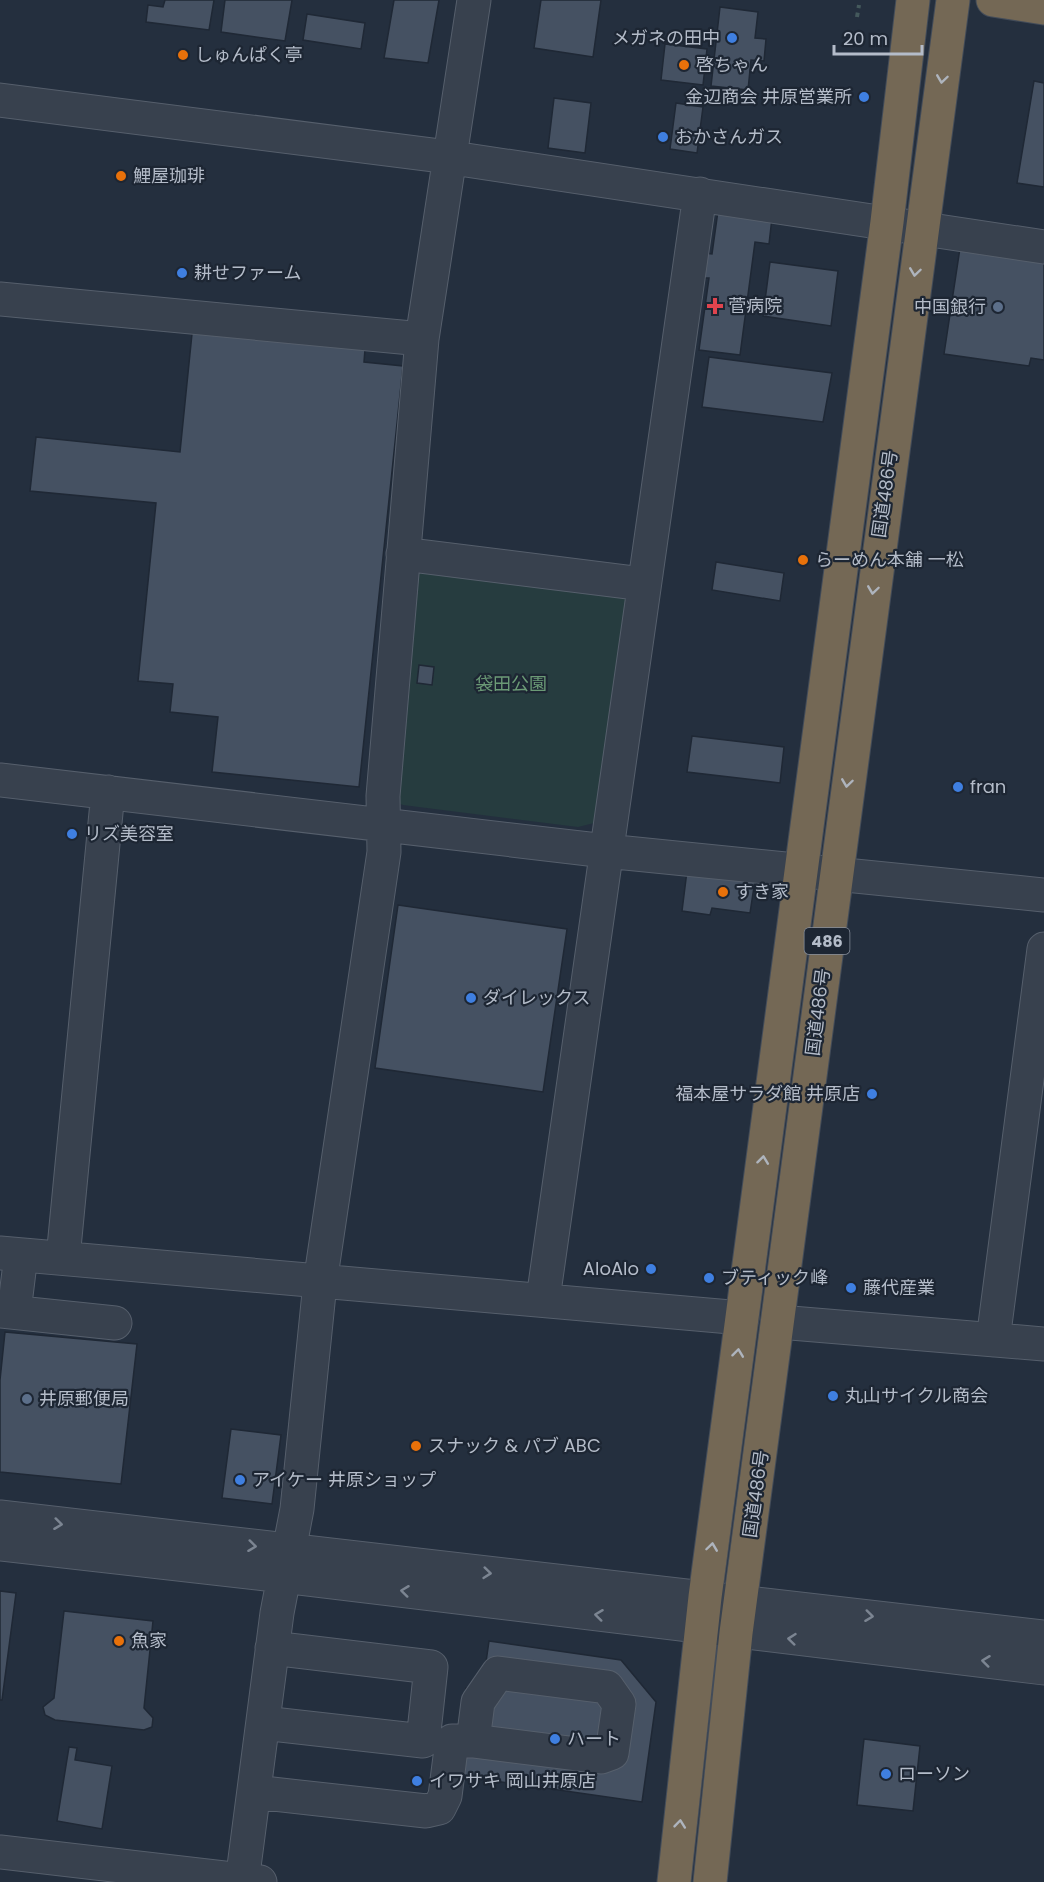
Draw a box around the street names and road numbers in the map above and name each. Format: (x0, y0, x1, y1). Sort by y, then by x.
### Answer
street label: 国道486号 (866, 449, 903, 539)
road number: 486 (804, 928, 850, 954)
street label: 国道486号 (800, 967, 835, 1057)
street label: 国道486号 (737, 1449, 774, 1539)

